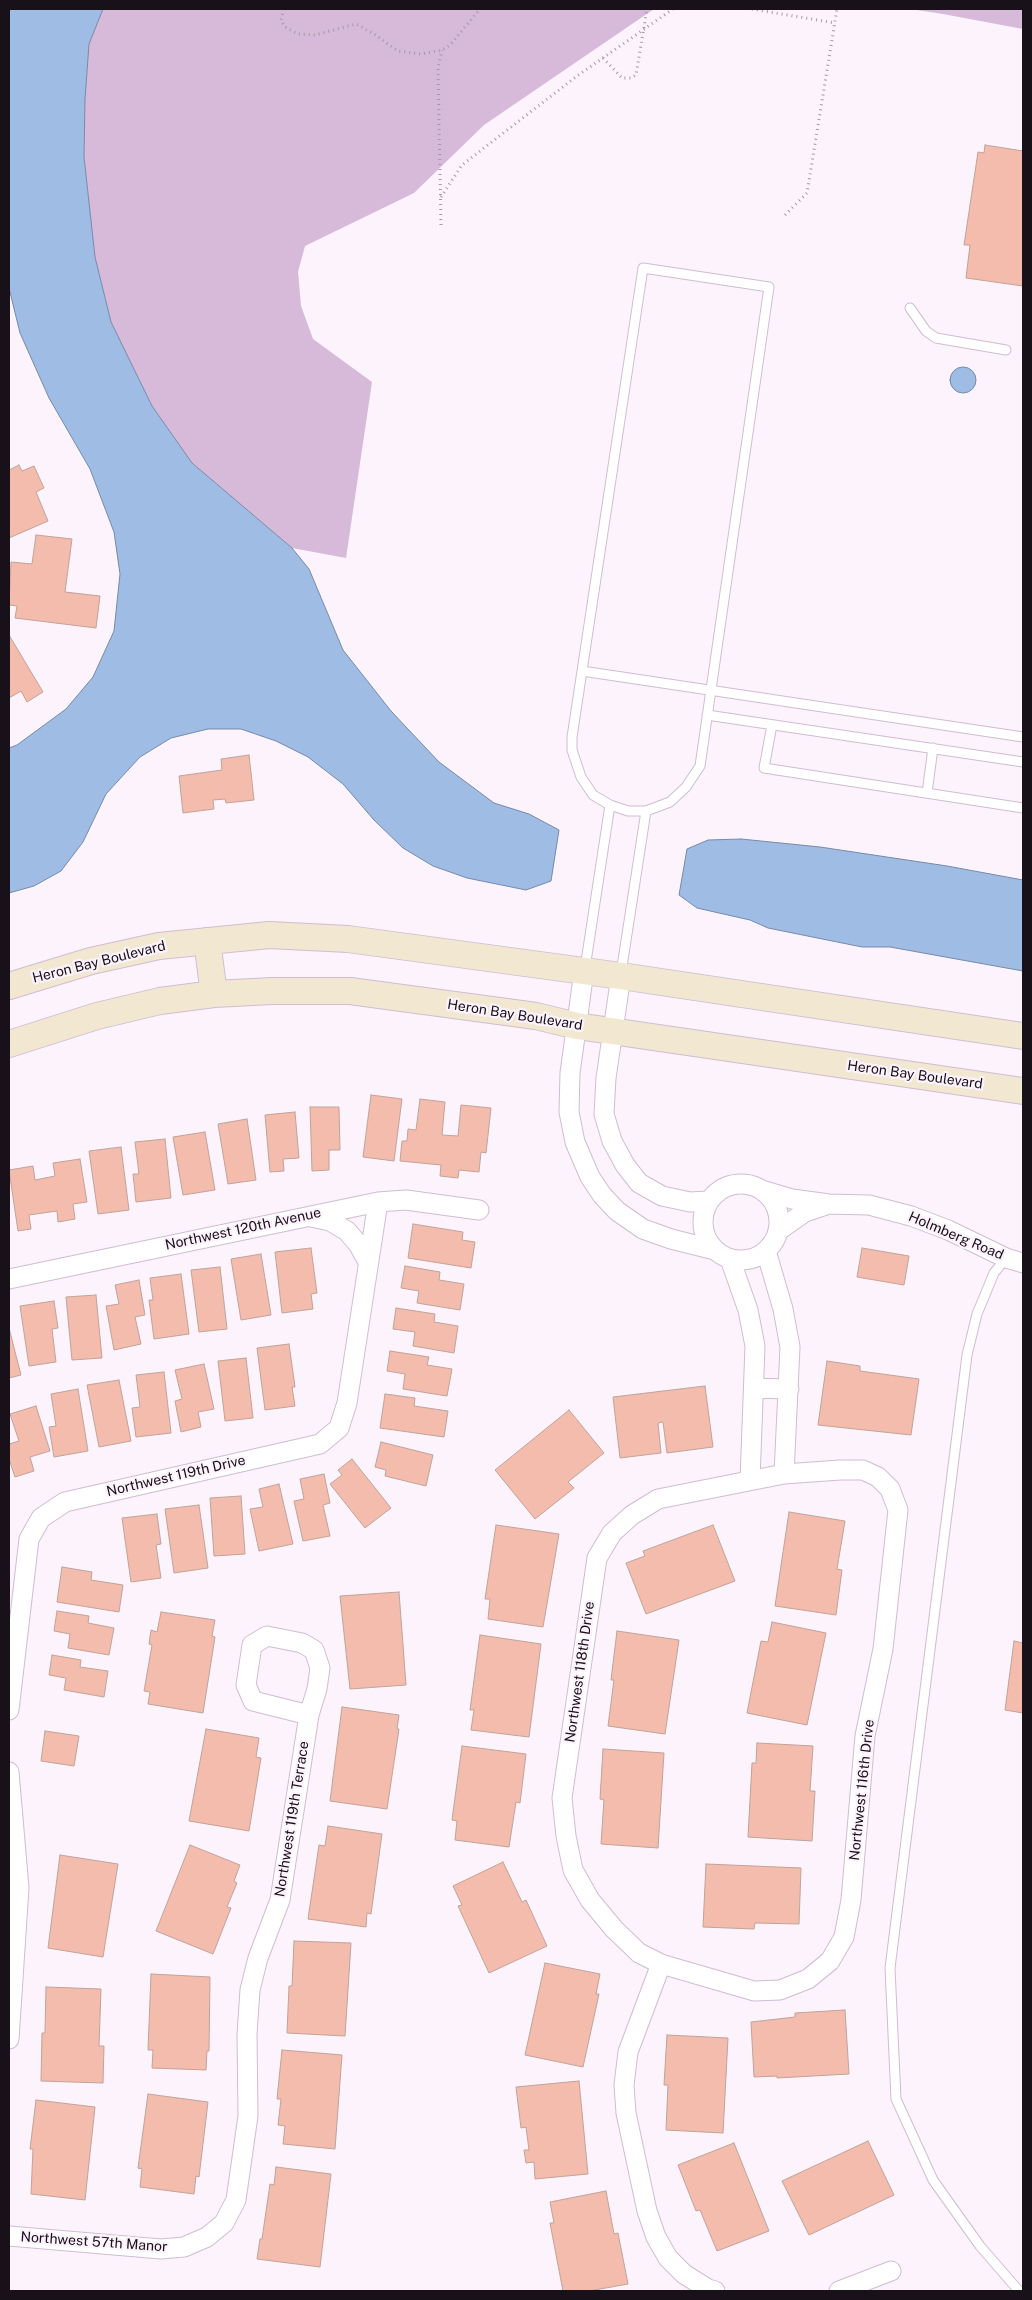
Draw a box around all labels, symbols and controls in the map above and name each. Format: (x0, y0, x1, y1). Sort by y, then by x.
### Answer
street label: Heron Bay Boulevard (31, 937, 167, 987)
street label: Heron Bay Boulevard (446, 996, 584, 1034)
street label: Heron Bay Boulevard (846, 1057, 984, 1093)
street label: Northwest 120th Avenue (164, 1204, 322, 1254)
street label: Holmberg Road (906, 1208, 1006, 1264)
street label: Northwest 119th Drive (105, 1452, 247, 1500)
street label: Northwest 118th Drive (562, 1600, 598, 1744)
street label: Northwest 116th Drive (846, 1719, 878, 1861)
street label: Northwest 119th Terrace (271, 1740, 313, 1898)
street label: Northwest 57th Manor (20, 2228, 168, 2256)

